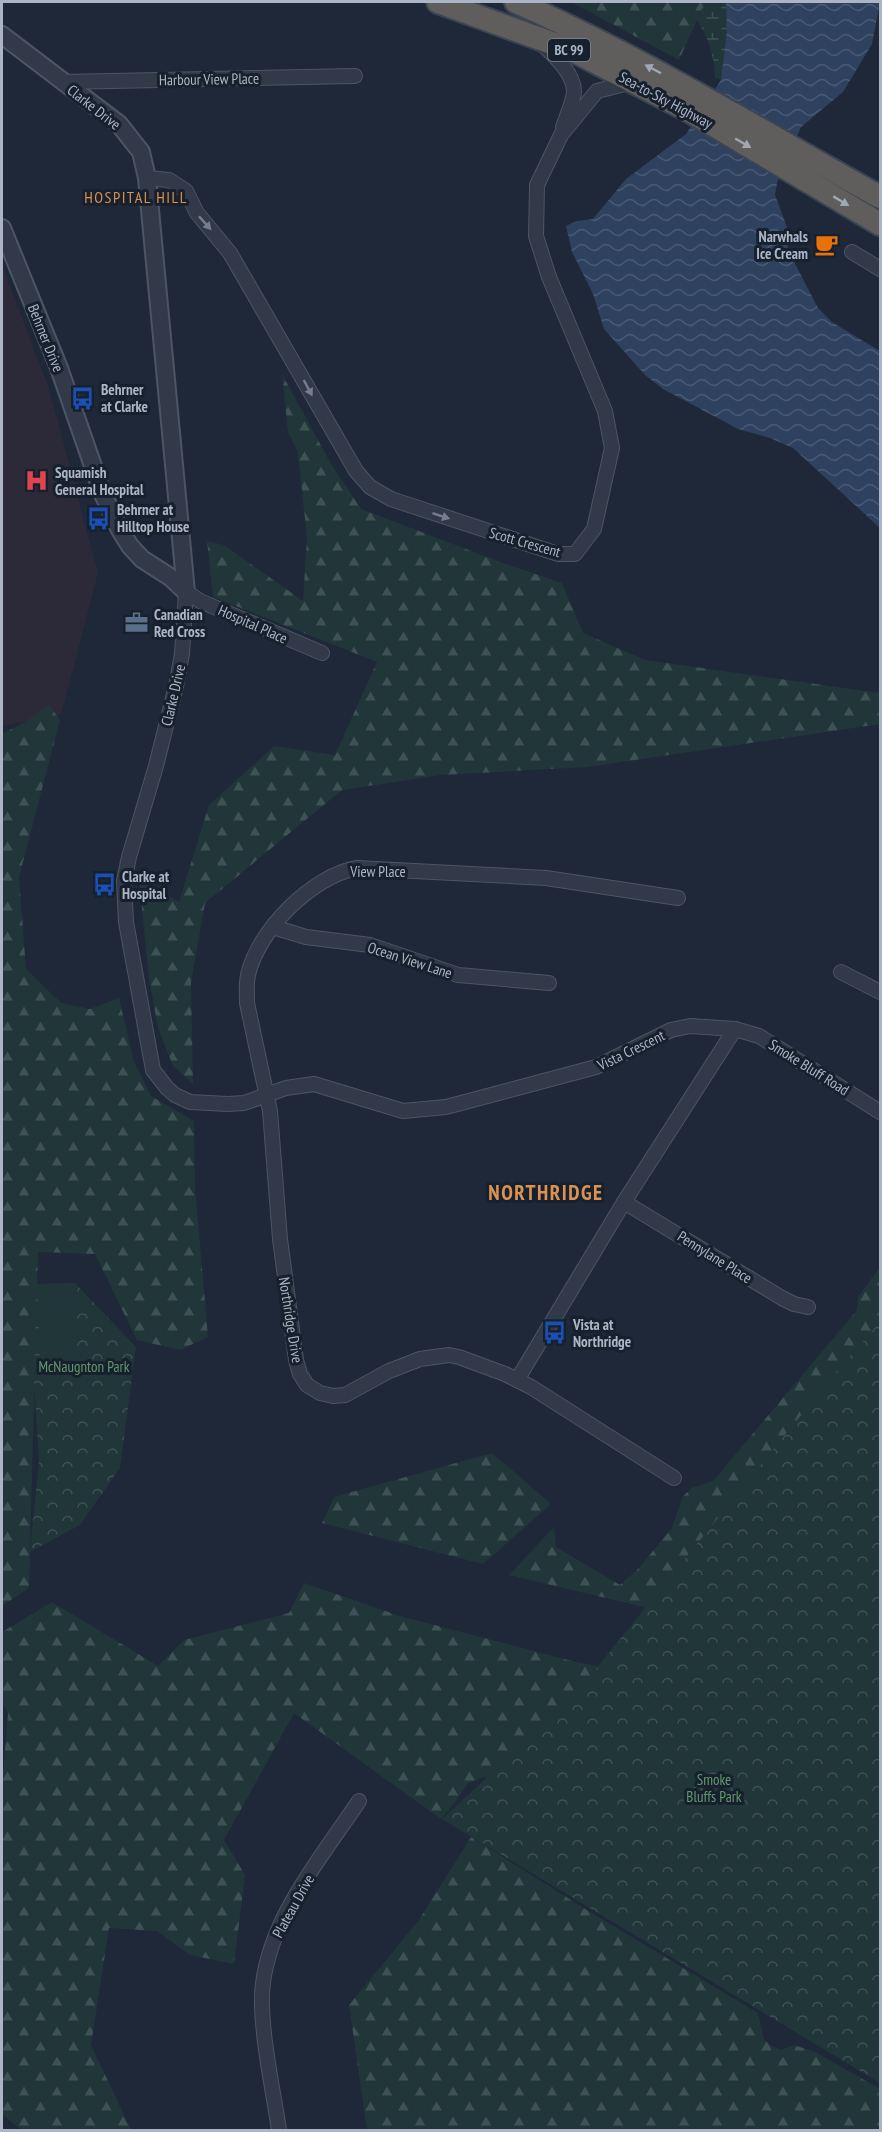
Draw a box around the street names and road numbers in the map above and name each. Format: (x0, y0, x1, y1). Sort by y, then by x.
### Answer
road number: BC 99 (548, 39, 590, 61)
street label: Sea-to-Sky Highway (616, 67, 716, 133)
street label: Harbour View Place (159, 69, 259, 89)
street label: Clarke Drive (63, 80, 125, 134)
street label: Behrner Drive (24, 301, 68, 375)
street label: Scott Crescent (487, 523, 563, 561)
street label: Hospital Place (215, 600, 291, 648)
street label: Clarke Drive (157, 662, 189, 728)
street label: View Place (349, 862, 406, 881)
street label: Ocean View Lane (365, 937, 455, 983)
street label: Vista Crescent (593, 1026, 668, 1075)
street label: Smoke Bluff Road (765, 1035, 853, 1099)
street label: Pennylane Place (674, 1227, 756, 1287)
street label: Northridge Drive (275, 1276, 307, 1364)
street label: Plateau Drive (268, 1871, 318, 1941)

